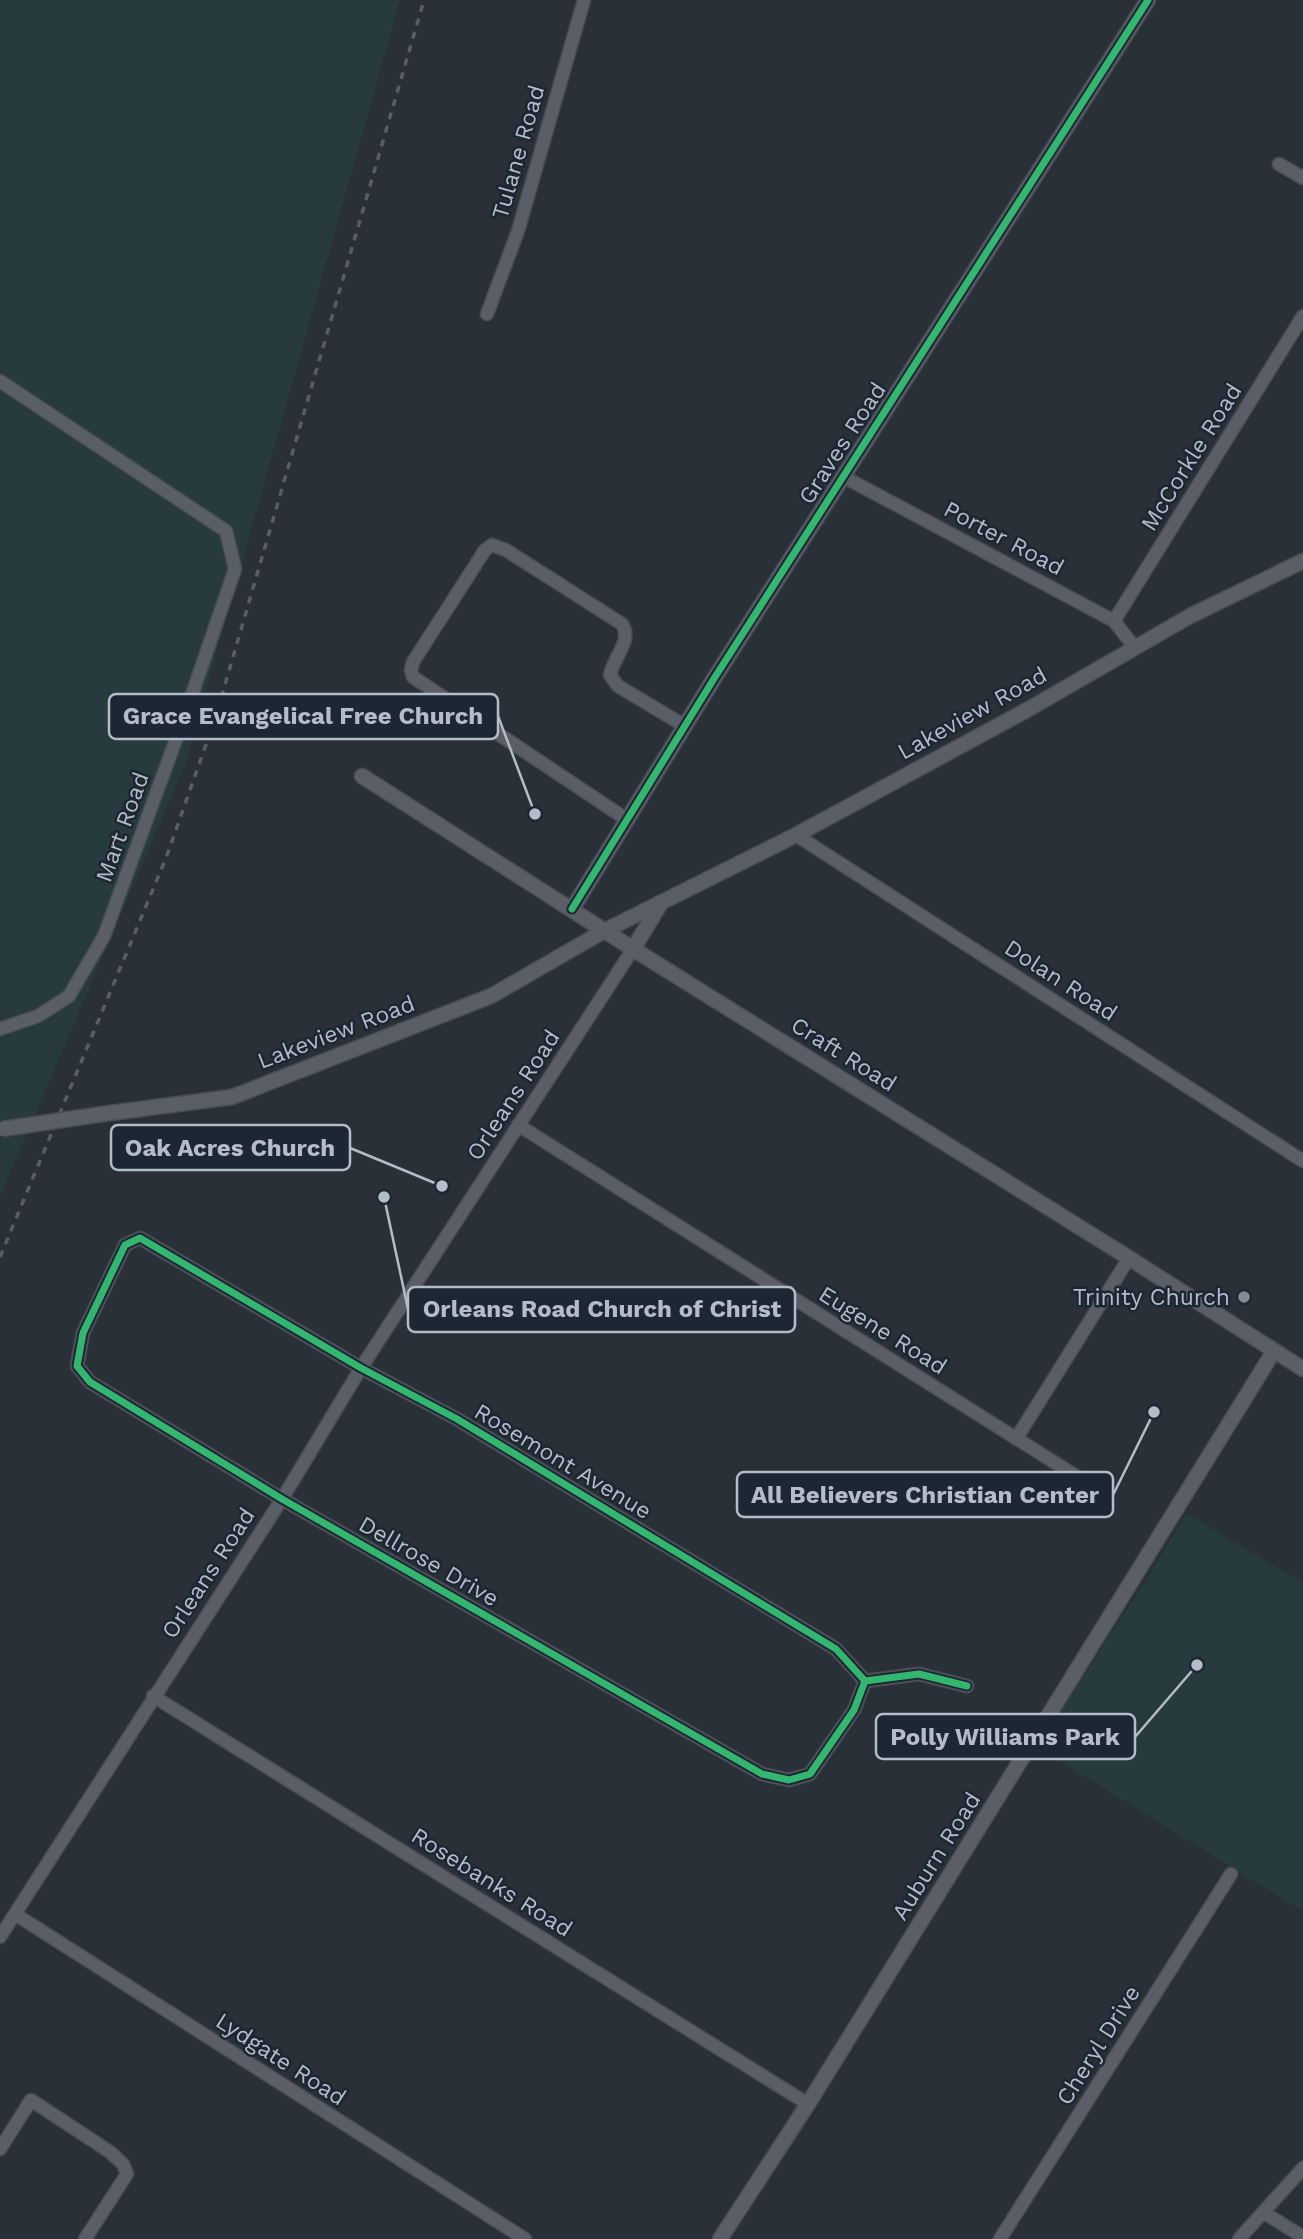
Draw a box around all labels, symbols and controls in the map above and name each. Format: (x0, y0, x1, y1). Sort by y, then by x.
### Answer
street label: Tulane Road (486, 82, 550, 222)
street label: Graves Road (793, 377, 892, 509)
street label: McCorkle Road (1135, 379, 1248, 536)
street label: Porter Road (939, 496, 1068, 581)
street label: Lakeview Road (893, 661, 1051, 766)
callout: Grace Evangelical Free Church (109, 694, 498, 739)
text: Grace Evangelical Free Church (123, 702, 483, 730)
street label: Mart Road (90, 769, 155, 886)
street label: Dolan Road (999, 934, 1122, 1027)
street label: Lakeview Road (254, 990, 419, 1075)
street label: Craft Road (786, 1011, 901, 1097)
street label: Orleans Road (461, 1025, 566, 1166)
callout: Oak Acres Church (111, 1125, 350, 1170)
text: Oak Acres Church (125, 1134, 335, 1162)
street label: Eugene Road (814, 1280, 952, 1380)
place label: Trinity Church (1073, 1284, 1230, 1311)
callout: Orleans Road Church of Christ (408, 1287, 795, 1332)
marker: Trinity Church (1236, 1289, 1252, 1305)
text: Orleans Road Church of Christ (423, 1295, 782, 1323)
street label: Rosemont Avenue (469, 1398, 656, 1525)
callout: All Believers Christian Center (737, 1472, 1113, 1517)
text: All Believers Christian Center (751, 1481, 1100, 1509)
street label: Orleans Road (156, 1503, 261, 1644)
street label: Dellrose Drive (354, 1510, 504, 1612)
callout: Polly Williams Park (876, 1714, 1135, 1759)
text: Polly Williams Park (890, 1723, 1120, 1751)
street label: Auburn Road (886, 1787, 986, 1925)
street label: Rosebanks Road (406, 1822, 577, 1943)
street label: Cheryl Drive (1051, 1981, 1146, 2110)
street label: Lydgate Road (211, 2007, 351, 2111)

